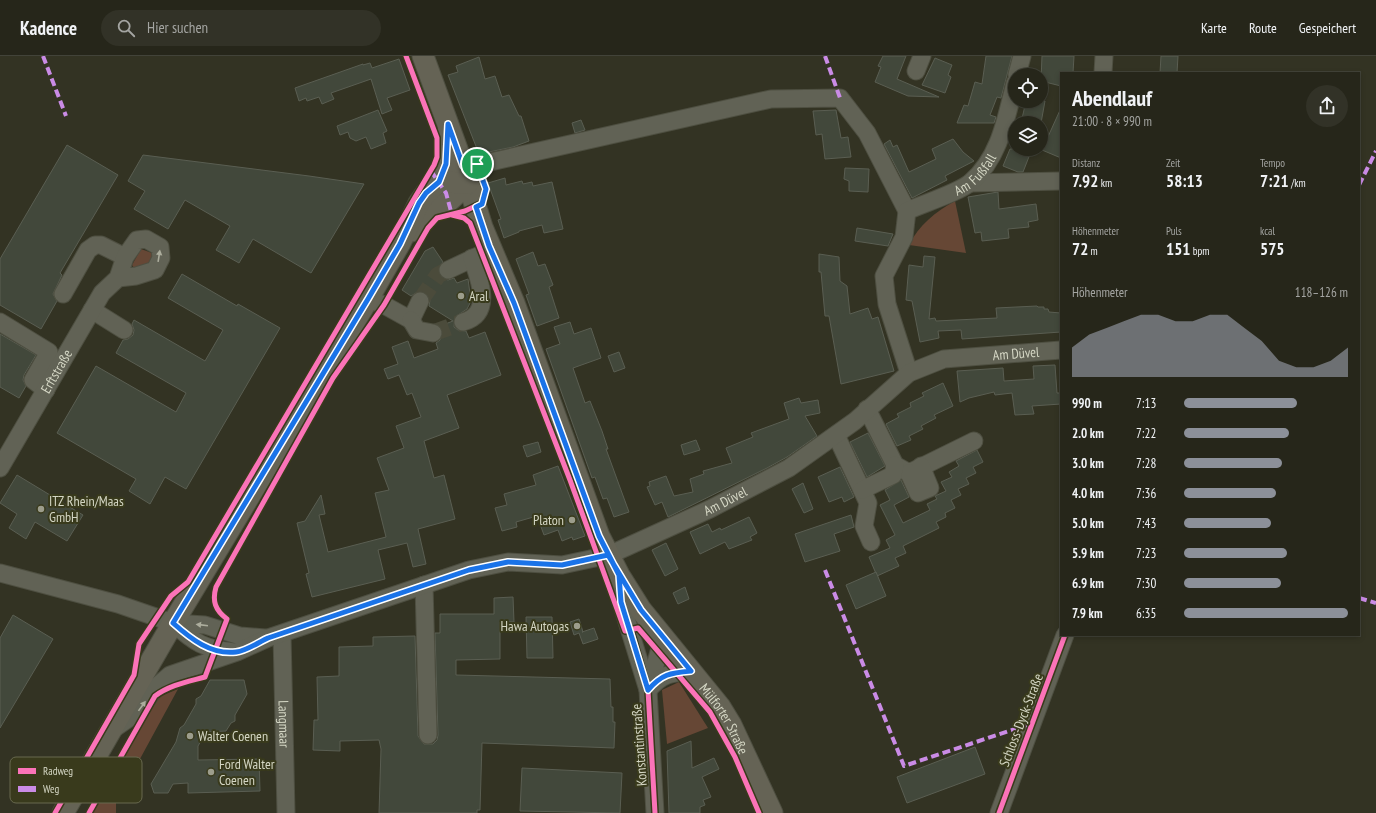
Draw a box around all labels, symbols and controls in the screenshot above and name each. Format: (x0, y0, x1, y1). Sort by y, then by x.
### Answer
search box (101, 10, 381, 46)
text: Kadence (20, 16, 77, 40)
icon: search (115, 17, 137, 39)
text: Hier suchen (147, 18, 208, 37)
text: Karte (1201, 19, 1227, 37)
text: Route (1249, 19, 1277, 37)
text: Gespeichert (1299, 19, 1356, 37)
map controls (1008, 68, 1048, 156)
button: locate (1008, 68, 1048, 108)
text: Abendlauf (1072, 84, 1152, 112)
button: share (1306, 85, 1348, 127)
text: 21:00 · 8 × 990 m (1072, 113, 1152, 130)
button: layers (1008, 116, 1048, 156)
pin (460, 147, 494, 181)
street label: Am Fußfall (951, 150, 1000, 200)
icon: arrive (466, 153, 488, 175)
text: Distanz (1072, 156, 1100, 170)
text: Zeit (1166, 156, 1180, 170)
text: Tempo (1260, 156, 1285, 170)
text: 7.92 (1072, 170, 1098, 192)
text: 58:13 (1166, 170, 1203, 192)
text: 7:21 (1260, 170, 1289, 192)
text: km (1098, 176, 1112, 190)
text: /km (1289, 176, 1306, 190)
text: Höhenmeter (1072, 224, 1119, 238)
text: Puls (1166, 224, 1182, 238)
text: kcal (1260, 224, 1275, 238)
text: 72 (1072, 238, 1088, 260)
text: 151 (1166, 238, 1190, 260)
text: 575 (1260, 238, 1284, 260)
text: m (1088, 244, 1098, 258)
text: bpm (1190, 244, 1209, 258)
one-way arrow (156, 250, 162, 262)
text: Höhenmeter (1072, 284, 1128, 301)
text: 118–126 m (1295, 284, 1348, 301)
place label: Aral (469, 287, 489, 305)
marker: Aral (456, 291, 466, 301)
street label: Am Düvel (992, 343, 1041, 364)
street label: Erftstraße (37, 346, 76, 396)
text: 990 m (1072, 395, 1102, 412)
text: 7:13 (1136, 395, 1156, 412)
text: 2.0 km (1072, 425, 1104, 442)
text: 7:22 (1136, 425, 1156, 442)
text: 3.0 km (1072, 455, 1104, 472)
text: 7:28 (1136, 455, 1156, 472)
street label: Am Düvel (701, 482, 751, 520)
text: 4.0 km (1072, 485, 1104, 502)
text: 7:36 (1136, 485, 1156, 502)
place label: ITZ Rhein/Maas GmbH (49, 492, 124, 526)
marker: ITZ Rhein/Maas GmbH (36, 504, 46, 514)
place label: Platon (533, 511, 564, 529)
marker: Platon (567, 515, 577, 525)
text: 5.0 km (1072, 515, 1104, 532)
text: 7:43 (1136, 515, 1156, 532)
text: 5.9 km (1072, 545, 1104, 562)
text: 7:23 (1136, 545, 1156, 562)
text: 6.9 km (1072, 575, 1104, 592)
text: 7:30 (1136, 575, 1156, 592)
text: 7.9 km (1072, 605, 1103, 622)
text: 6:35 (1136, 605, 1156, 622)
place label: Hawa Autogas (501, 617, 569, 635)
marker: Hawa Autogas (572, 621, 582, 631)
one-way arrow (196, 622, 209, 628)
street label: Schloss-Dyck-Straße (995, 671, 1047, 769)
street label: Mülforter Straße (695, 680, 752, 757)
one-way arrow (138, 700, 146, 711)
street label: Langmaar (274, 700, 294, 748)
street label: Konstantinstraße (627, 703, 651, 787)
place label: Walter Coenen (198, 727, 268, 745)
marker: Walter Coenen (185, 731, 195, 741)
place label: Ford Walter Coenen (219, 755, 275, 789)
legend (10, 757, 142, 803)
text: Radweg (43, 764, 73, 778)
marker: Ford Walter Coenen (206, 767, 216, 777)
text: Weg (43, 782, 59, 796)

